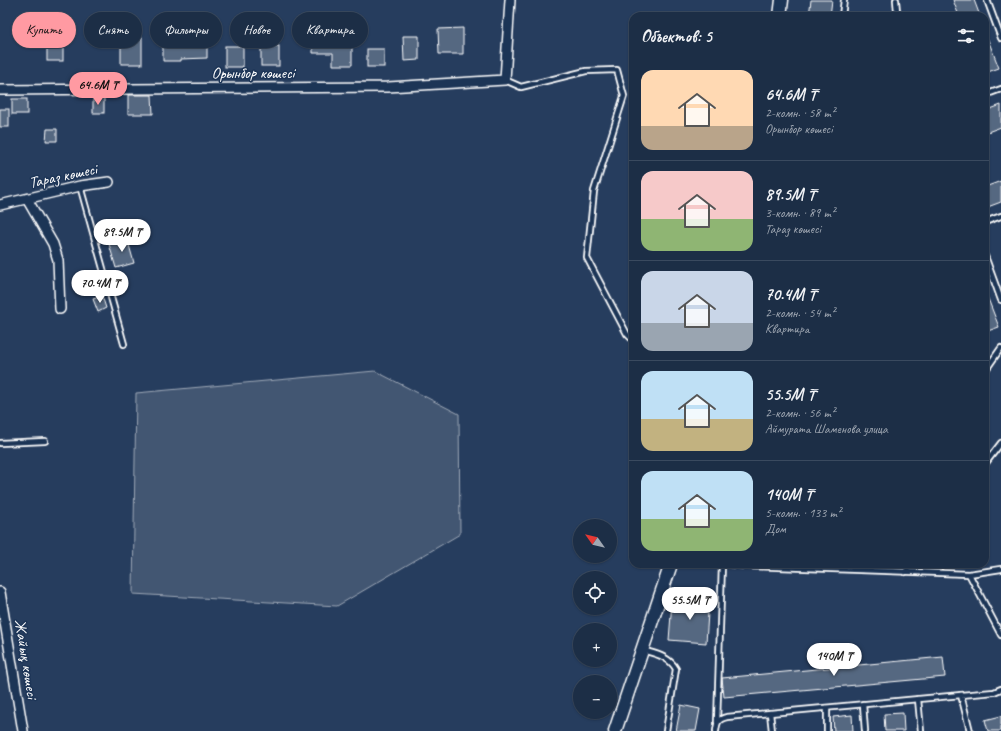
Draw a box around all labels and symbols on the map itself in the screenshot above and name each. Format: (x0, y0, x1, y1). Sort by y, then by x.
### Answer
street label: Орынбор көшесі (211, 63, 297, 83)
pin: 64.6M ₸ (61, 72, 135, 106)
street label: Тараз көшесі (27, 159, 101, 193)
pin: 89.5M ₸ (85, 219, 159, 253)
pin: 70.4M ₸ (63, 270, 137, 304)
north arrow (573, 519, 617, 563)
pin: 55.5M ₸ (653, 587, 727, 621)
street label: Жайық көшесі (10, 618, 42, 702)
pin: 140M ₸ (801, 643, 867, 677)

